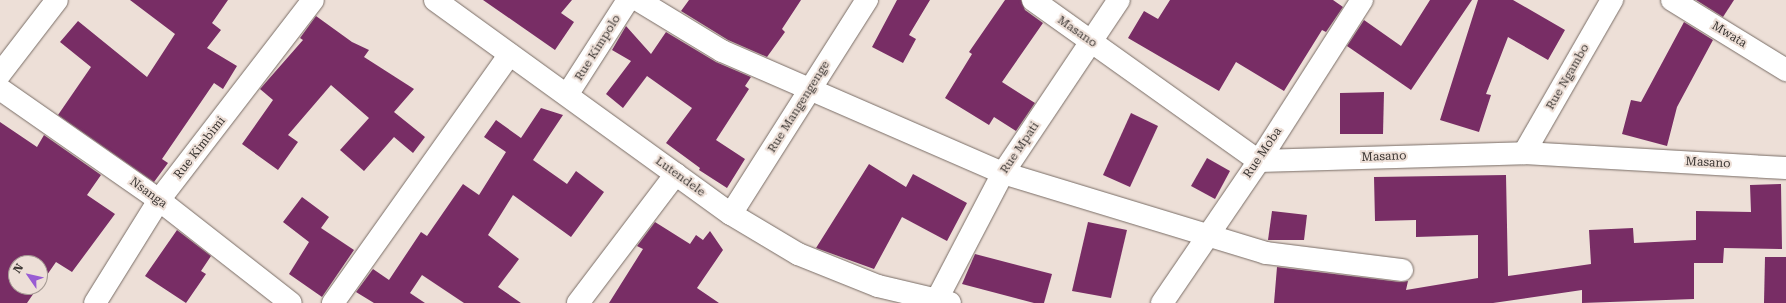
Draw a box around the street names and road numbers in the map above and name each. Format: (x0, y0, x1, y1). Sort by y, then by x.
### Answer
street label: Rue Kimpolo (572, 12, 624, 84)
street label: Masano (1054, 13, 1100, 51)
street label: Mwata (1709, 19, 1749, 51)
street label: Rue Ngambo (1543, 41, 1593, 113)
street label: Rue Mangengenge (765, 58, 833, 156)
street label: Rue Kimbimi (171, 114, 229, 182)
street label: Rue Mpati (998, 119, 1042, 177)
street label: Rue Moba (1241, 125, 1285, 181)
street label: Masano (1361, 149, 1407, 165)
street label: Lutendele (652, 154, 708, 200)
street label: Masano (1685, 155, 1731, 171)
street label: Nsanga (127, 175, 169, 211)

